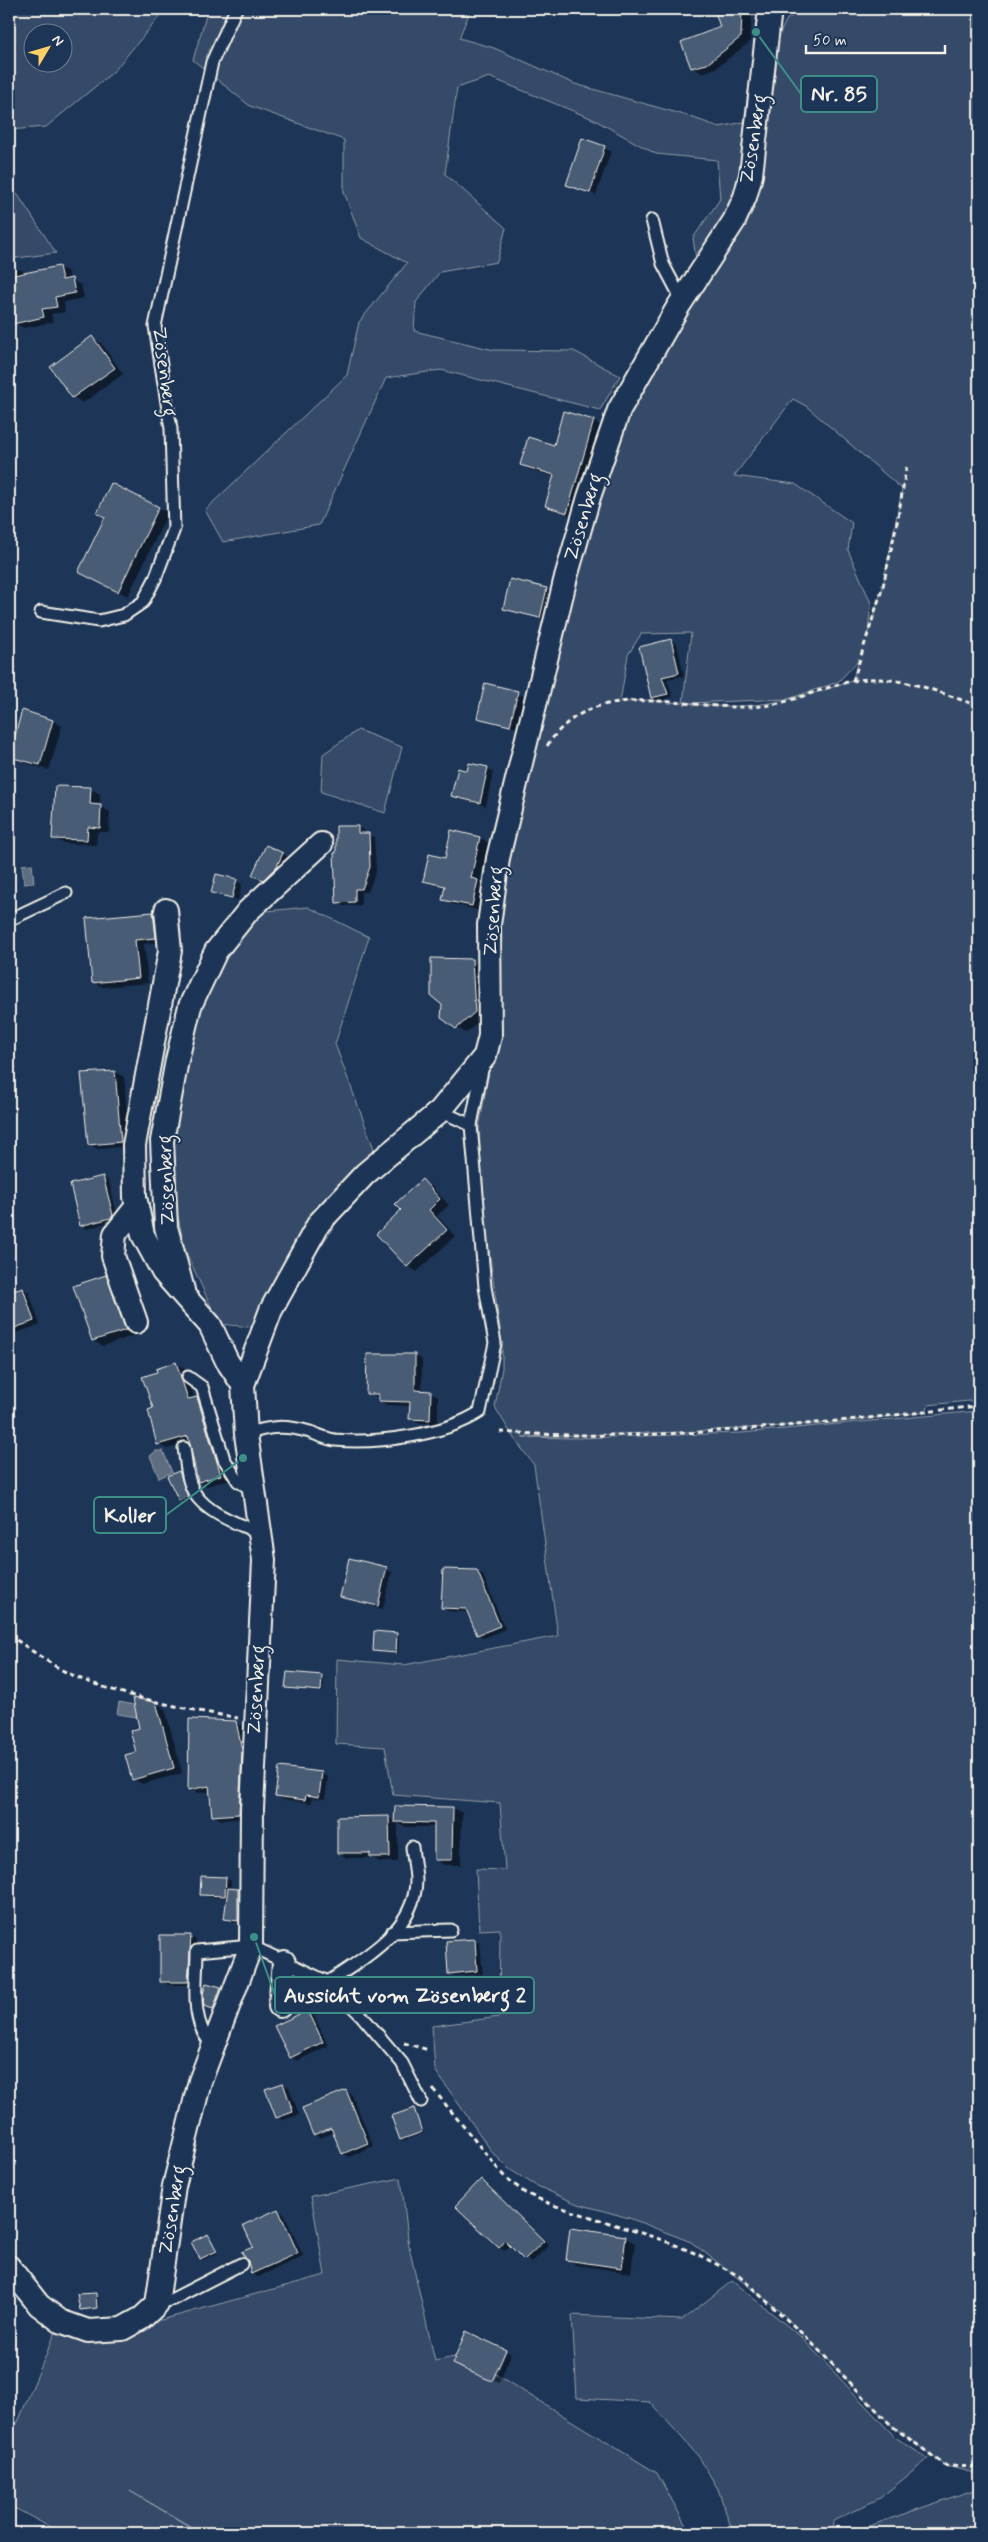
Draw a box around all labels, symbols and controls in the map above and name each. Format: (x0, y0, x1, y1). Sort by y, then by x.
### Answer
north arrow (22, 22, 72, 72)
scale bar (806, 22, 944, 54)
text: N (47, 31, 67, 50)
text: 50 m (813, 31, 847, 51)
callout: Nr. 85 (801, 76, 877, 112)
text: Nr. 85 (811, 81, 867, 109)
street label: Zösenberg (734, 92, 776, 186)
street label: Zösenberg (143, 325, 183, 419)
street label: Zösenberg (558, 470, 612, 565)
street label: Zösenberg (477, 865, 513, 957)
street label: Zösenberg (152, 1134, 184, 1226)
callout: Koller (94, 1497, 166, 1533)
text: Koller (104, 1502, 156, 1530)
street label: Zösenberg (241, 1644, 275, 1736)
callout: Aussicht vom Zösenberg 2 (275, 1977, 534, 2013)
text: Aussicht vom Zösenberg 2 (284, 1982, 527, 2012)
street label: Zösenberg (153, 2163, 195, 2257)

